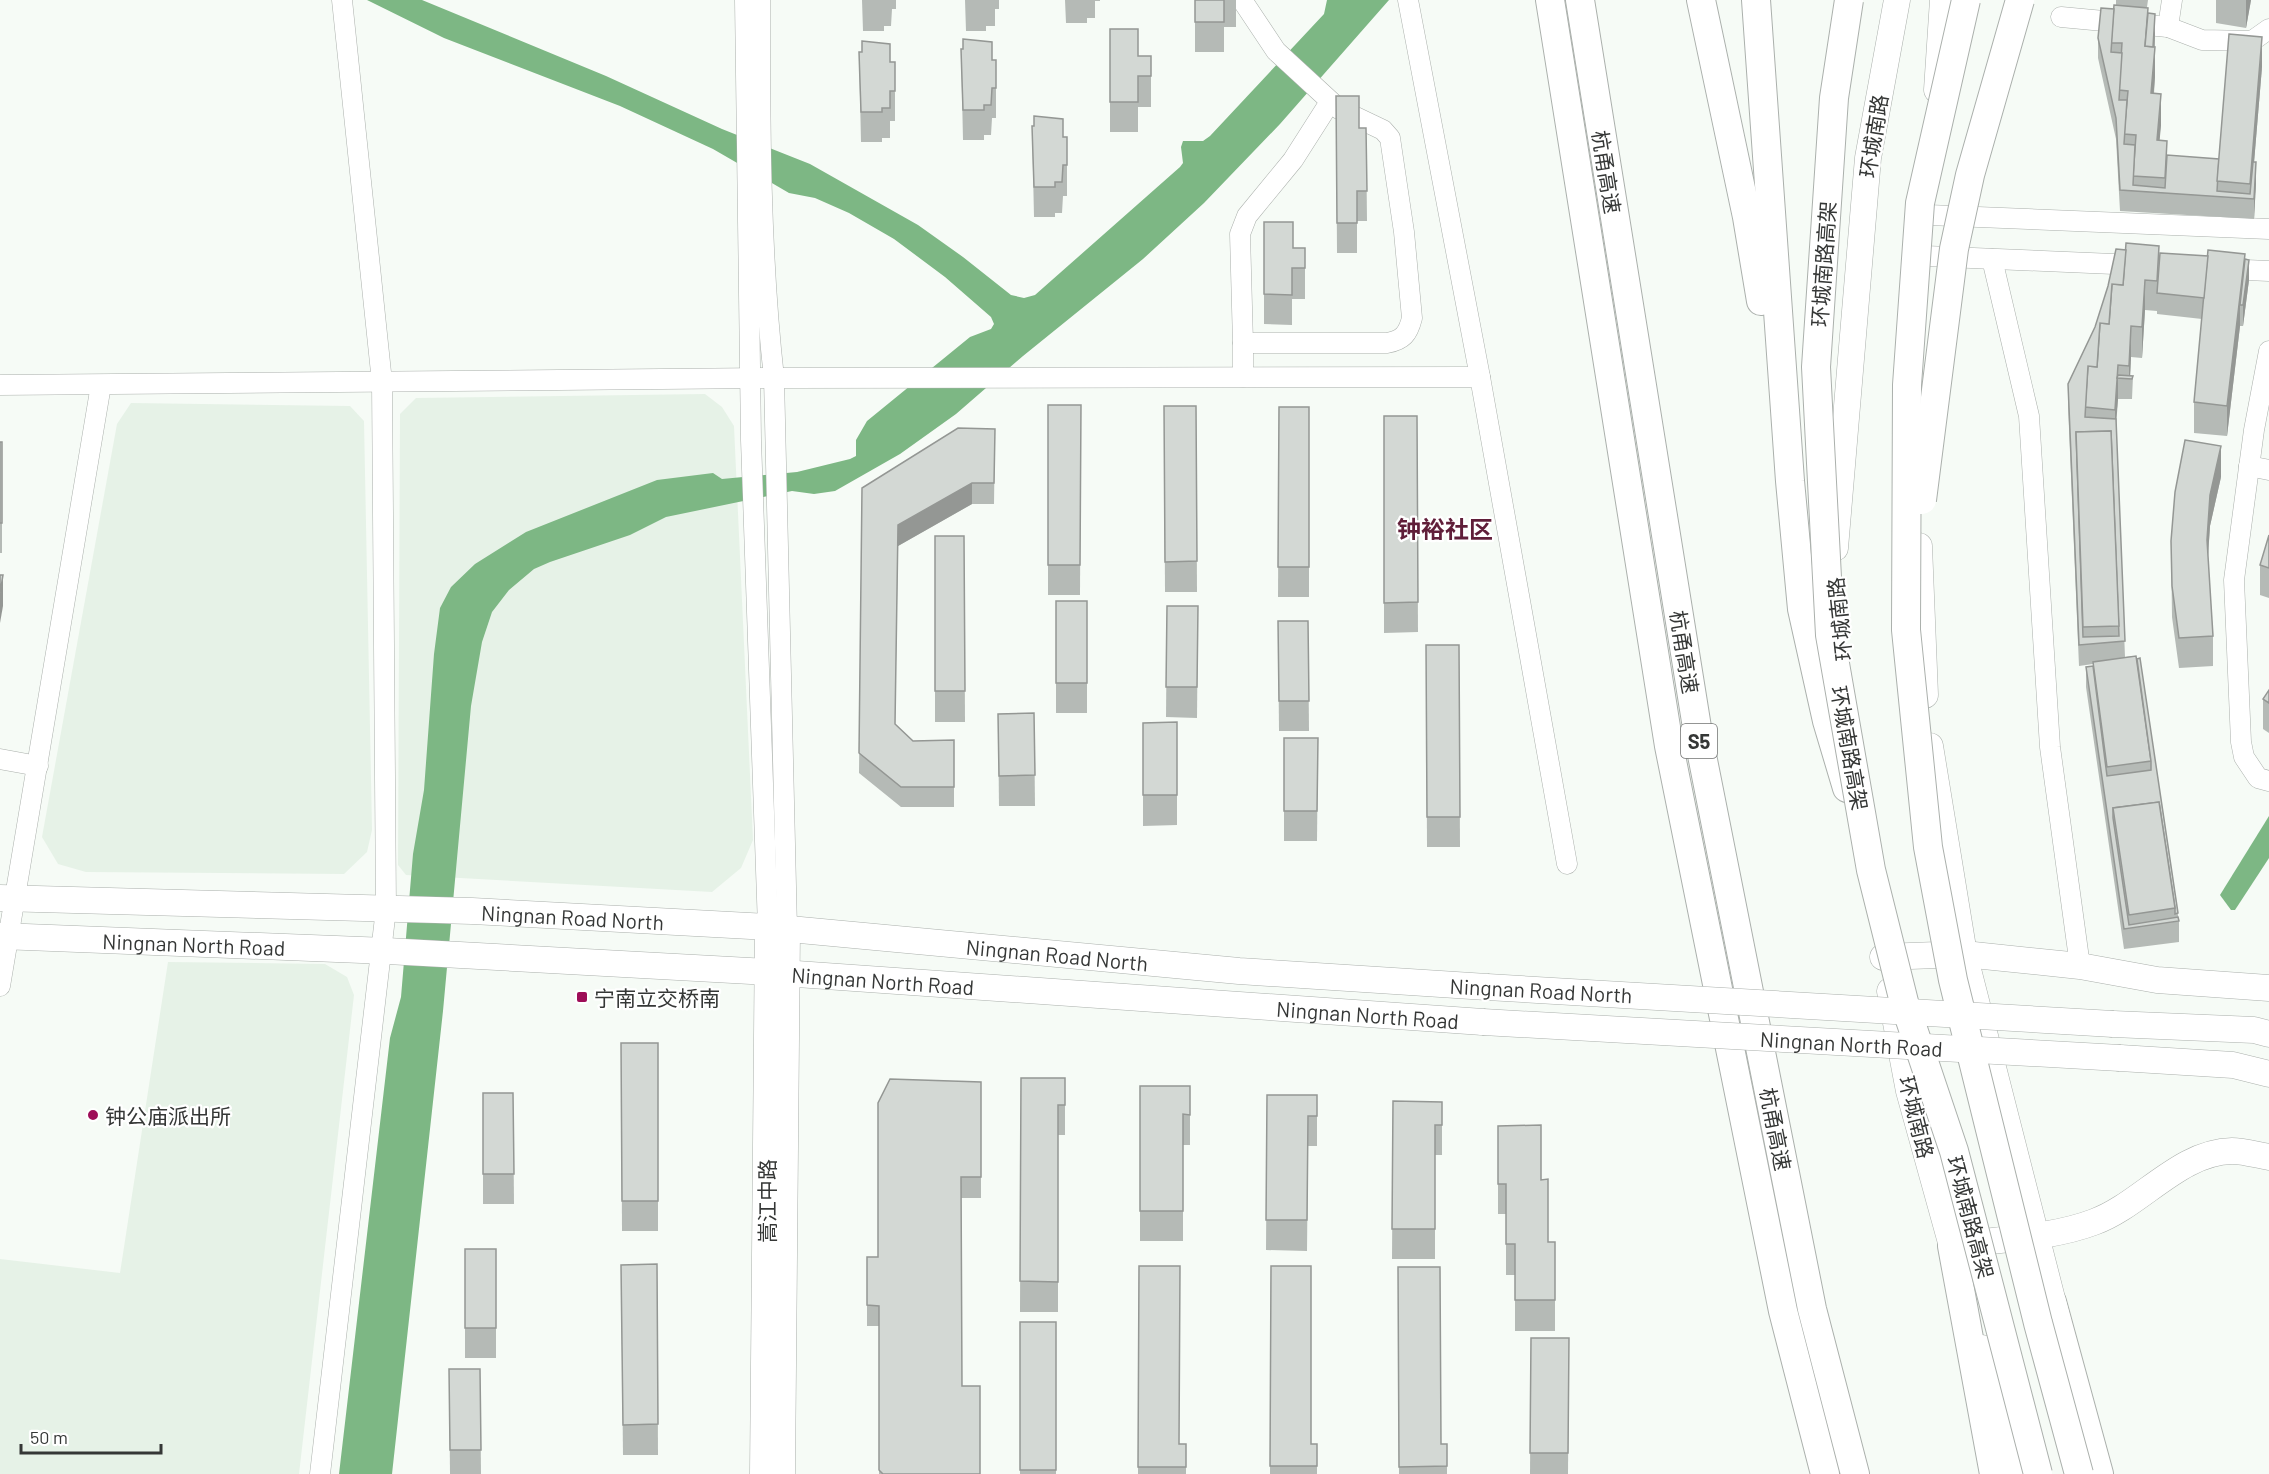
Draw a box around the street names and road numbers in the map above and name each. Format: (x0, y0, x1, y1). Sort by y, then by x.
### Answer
street label: 环城南路 (1854, 93, 1892, 179)
street label: 杭甬高速 (1588, 129, 1626, 215)
street label: 环城南路高架 (1806, 200, 1840, 328)
street label: 环城南路 (1822, 576, 1856, 662)
street label: 杭甬高速 (1666, 609, 1704, 695)
street label: 环城南路高架 (1827, 684, 1873, 812)
road number: S5 (1681, 724, 1717, 758)
street label: Ningnan Road North (481, 899, 665, 934)
street label: Ningnan North Road (102, 927, 286, 960)
street label: Ningnan Road North (965, 933, 1149, 975)
street label: Ningnan North Road (791, 961, 975, 999)
street label: Ningnan Road North (1449, 973, 1633, 1007)
street label: Ningnan North Road (1276, 995, 1460, 1033)
street label: Ningnan North Road (1759, 1025, 1943, 1060)
street label: 环城南路 (1895, 1073, 1939, 1161)
street label: 杭甬高速 (1756, 1085, 1796, 1173)
street label: 环城南路高架 (1943, 1153, 1999, 1281)
street label: 嵩江中路 (754, 1159, 779, 1243)

